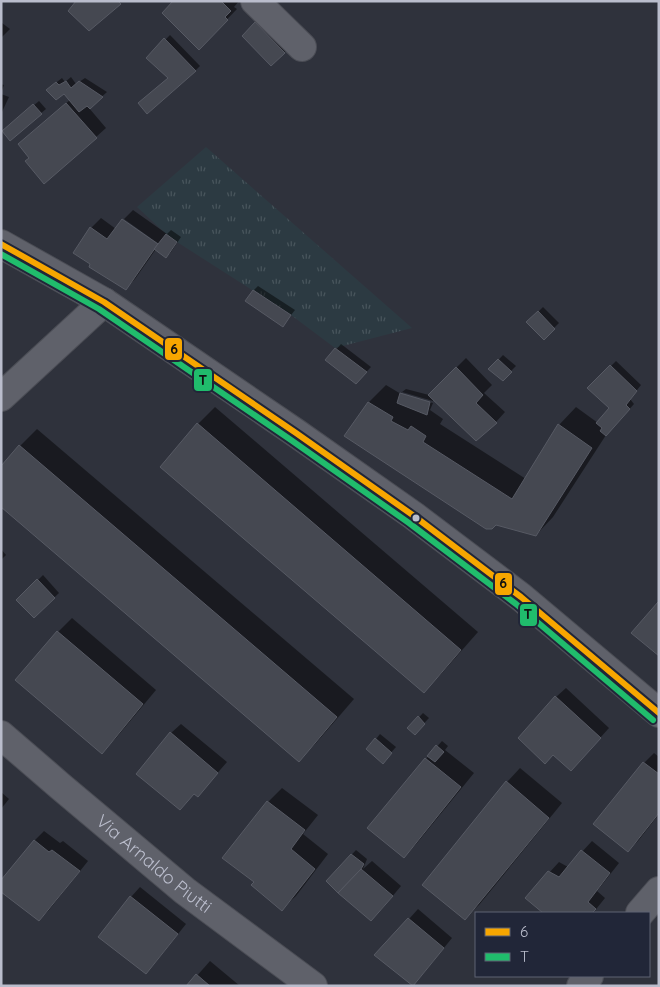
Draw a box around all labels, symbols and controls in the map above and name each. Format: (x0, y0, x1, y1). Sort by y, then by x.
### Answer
line badge: 6 (164, 337, 183, 361)
text: 6 (170, 340, 178, 358)
line badge: T (193, 368, 213, 392)
text: T (199, 371, 208, 389)
unlabelled marker (411, 513, 421, 523)
line badge: 6 (494, 572, 513, 596)
text: 6 (499, 574, 507, 592)
line badge: T (519, 603, 538, 627)
text: T (524, 605, 533, 623)
street label: Via Arnaldo Piutti (92, 809, 217, 918)
legend (475, 912, 650, 977)
text: 6 (520, 922, 528, 941)
text: T (520, 947, 529, 966)

